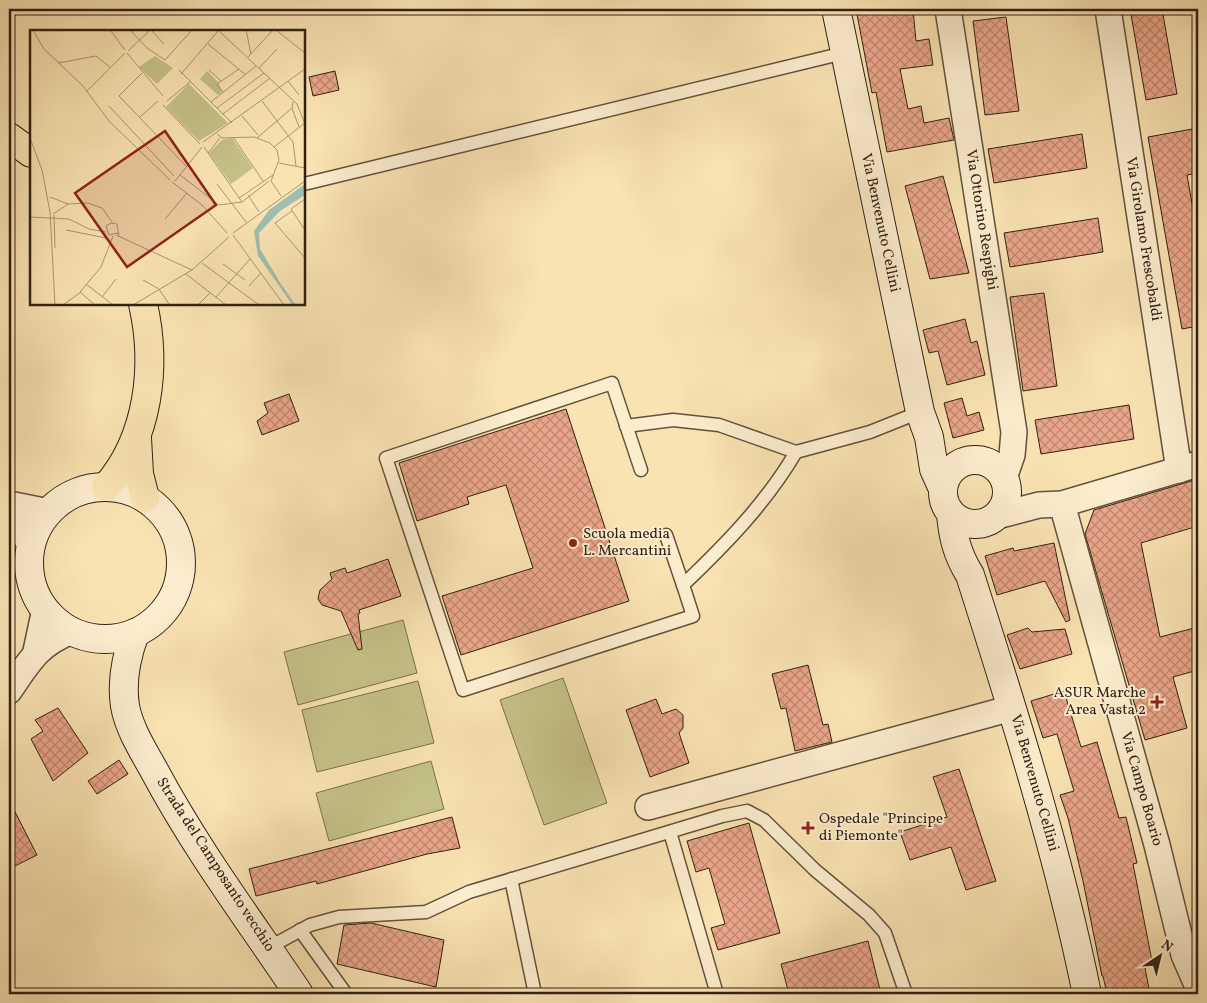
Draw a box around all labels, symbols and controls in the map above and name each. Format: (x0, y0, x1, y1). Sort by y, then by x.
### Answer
inset map (30, 30, 305, 305)
street label: Via Ottorino Respighi (960, 148, 1002, 292)
street label: Via Benvenuto Cellini (855, 152, 905, 294)
street label: Via Girolamo Frescobaldi (1120, 155, 1166, 323)
place label: Scuola media L. Mercantini (583, 524, 671, 562)
marker: Scuola media L. Mercantini (567, 537, 579, 549)
place label: ASUR Marche Area Vasta 2 (1054, 683, 1146, 721)
marker: ASUR Marche Area Vasta 2 (1150, 695, 1164, 709)
street label: Via Benvenuto Cellini (1004, 712, 1064, 854)
street label: Via Campo Boario (1115, 729, 1167, 849)
street label: Strada del Camposanto vecchio (151, 774, 279, 956)
place label: Ospedale "Principe di Piemonte" (819, 809, 943, 847)
marker: Ospedale "Principe di Piemonte" (801, 821, 815, 835)
north arrow (1134, 930, 1184, 980)
text: N (1157, 936, 1176, 957)

